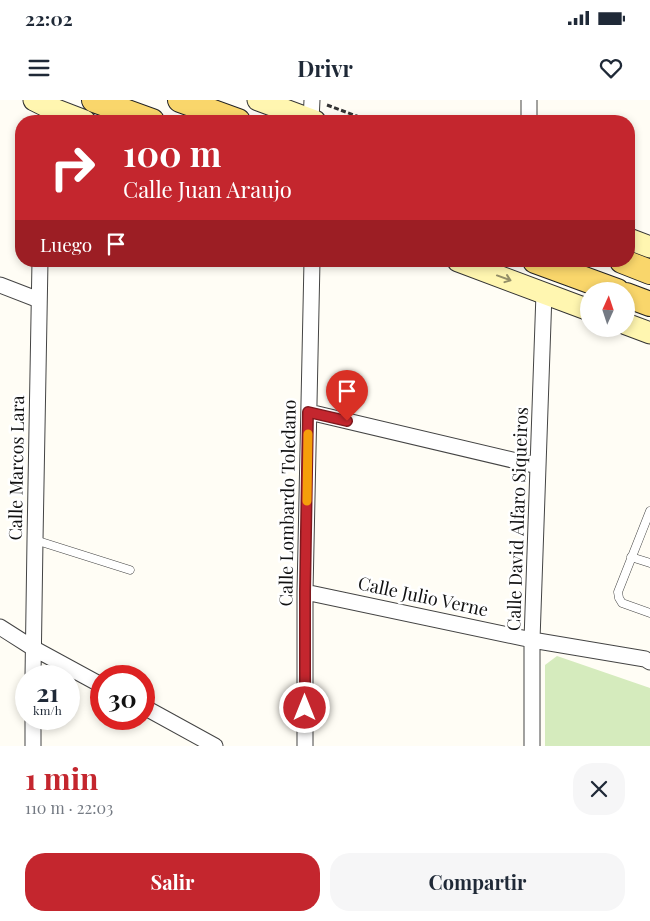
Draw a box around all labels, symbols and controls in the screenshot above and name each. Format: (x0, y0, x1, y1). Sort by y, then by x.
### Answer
text: 22:02 (25, 5, 73, 31)
text: Drivr (297, 53, 353, 83)
icon: menu (25, 54, 53, 82)
icon: heart (597, 54, 625, 82)
text: 100 m (123, 129, 221, 176)
icon: right (40, 135, 105, 200)
text: Calle Juan Araujo (123, 174, 292, 204)
icon: arrive (102, 230, 130, 258)
text: Luego (40, 231, 92, 257)
one-way arrow (496, 274, 511, 283)
north arrow (580, 282, 635, 338)
map controls (580, 282, 635, 337)
pin (326, 370, 368, 421)
icon: arrive (333, 377, 361, 405)
street label: Calle Marcos Lara (3, 395, 29, 541)
street label: Calle Lombardo Toledano (273, 399, 301, 607)
street label: Calle David Alfaro Siqueiros (501, 407, 533, 631)
street label: Calle Julio Verne (356, 571, 491, 622)
speed limit sign: 30 (90, 665, 155, 730)
text: 21 (36, 675, 59, 708)
position arrow (278, 681, 330, 733)
text: km/h (33, 702, 62, 718)
text: 1 min (25, 758, 99, 798)
button: close (573, 763, 625, 815)
text: 110 m · 22:03 (25, 797, 113, 818)
button: Salir (25, 853, 320, 911)
button: Compartir (330, 853, 625, 911)

